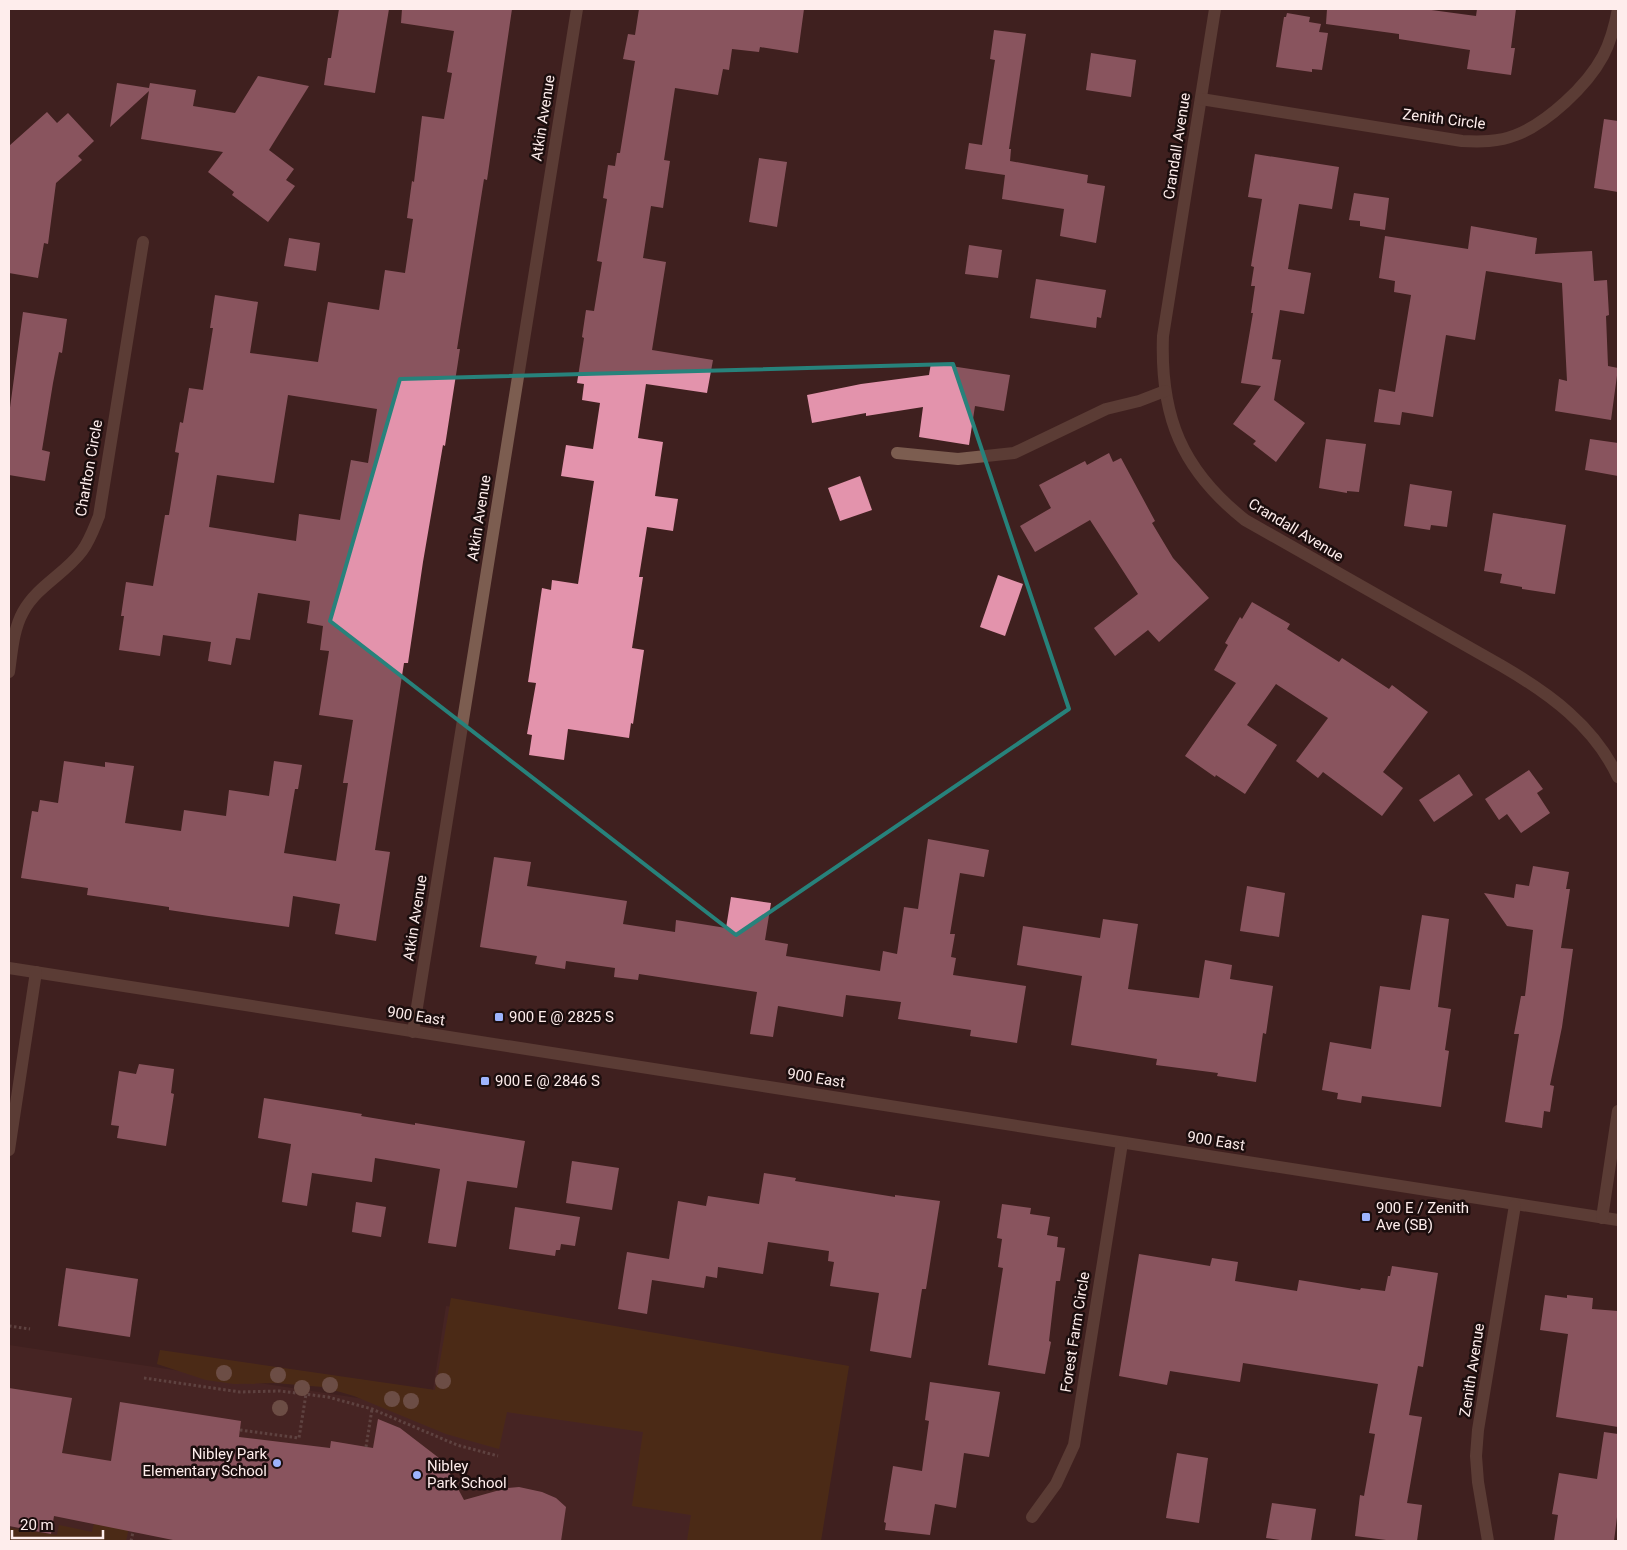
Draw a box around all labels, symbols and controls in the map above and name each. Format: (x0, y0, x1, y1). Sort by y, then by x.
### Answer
street label: Atkin Avenue (527, 74, 559, 162)
street label: Crandall Avenue (1160, 91, 1194, 201)
street label: Zenith Circle (1402, 105, 1487, 133)
street label: Charlton Circle (72, 418, 106, 518)
street label: Atkin Avenue (463, 474, 495, 562)
street label: Crandall Avenue (1245, 495, 1347, 565)
street label: Atkin Avenue (399, 874, 431, 962)
street label: 900 East (386, 1003, 446, 1029)
place label: 900 E @ 2825 S (509, 1008, 614, 1026)
marker: 900 E @ 2825 S (493, 1011, 505, 1023)
street label: 900 East (786, 1065, 846, 1091)
place label: 900 E @ 2846 S (495, 1072, 600, 1090)
marker: 900 E @ 2846 S (479, 1075, 491, 1087)
street label: 900 East (1186, 1128, 1246, 1154)
place label: 900 E / Zenith Ave (SB) (1376, 1199, 1469, 1234)
marker: 900 E / Zenith Ave (SB) (1360, 1211, 1372, 1223)
street label: Forest Farm Circle (1057, 1270, 1093, 1394)
street label: Zenith Avenue (1456, 1322, 1488, 1418)
place label: Nibley Park Elementary School (143, 1445, 267, 1480)
marker: Nibley Park Elementary School (271, 1457, 283, 1469)
place label: Nibley Park School (427, 1457, 507, 1492)
marker: Nibley Park School (411, 1469, 423, 1481)
scale bar (12, 1508, 104, 1540)
text: 20 m (20, 1516, 54, 1534)

